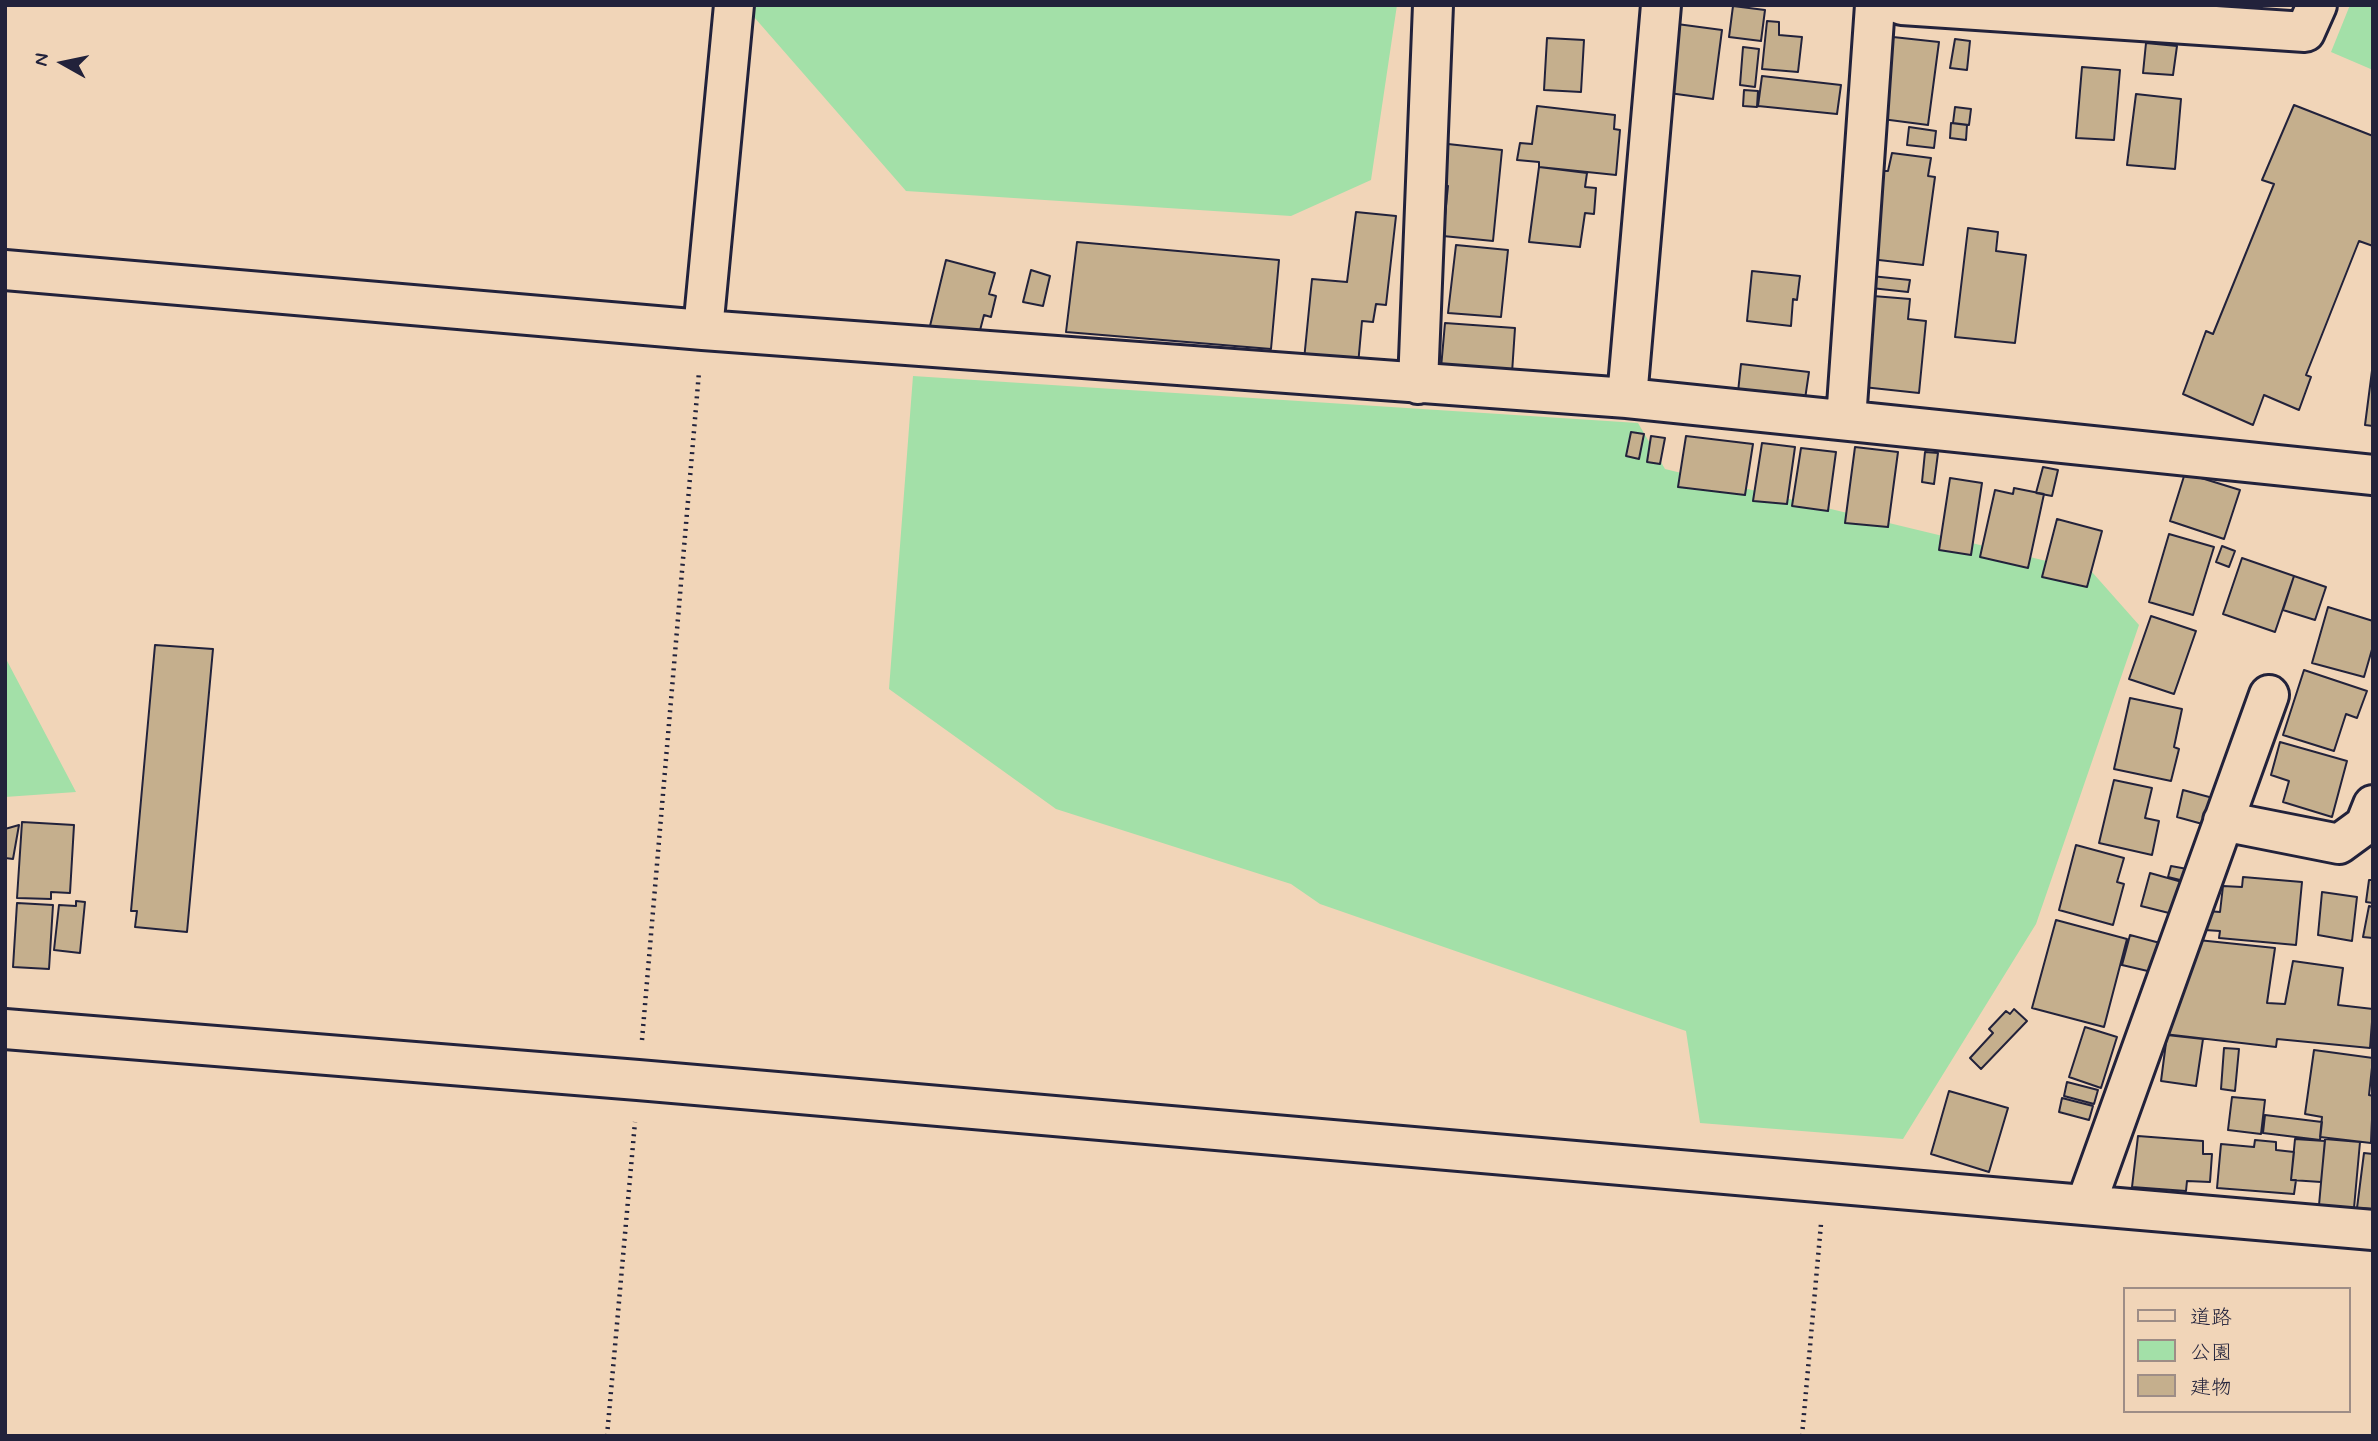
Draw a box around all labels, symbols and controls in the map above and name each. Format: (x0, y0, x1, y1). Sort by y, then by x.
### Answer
north arrow (28, 28, 98, 98)
text: N (28, 51, 55, 68)
legend (2122, 1287, 2350, 1413)
text: 道路 (2190, 1304, 2232, 1332)
text: 公園 (2190, 1339, 2232, 1367)
text: 建物 (2190, 1374, 2232, 1402)

